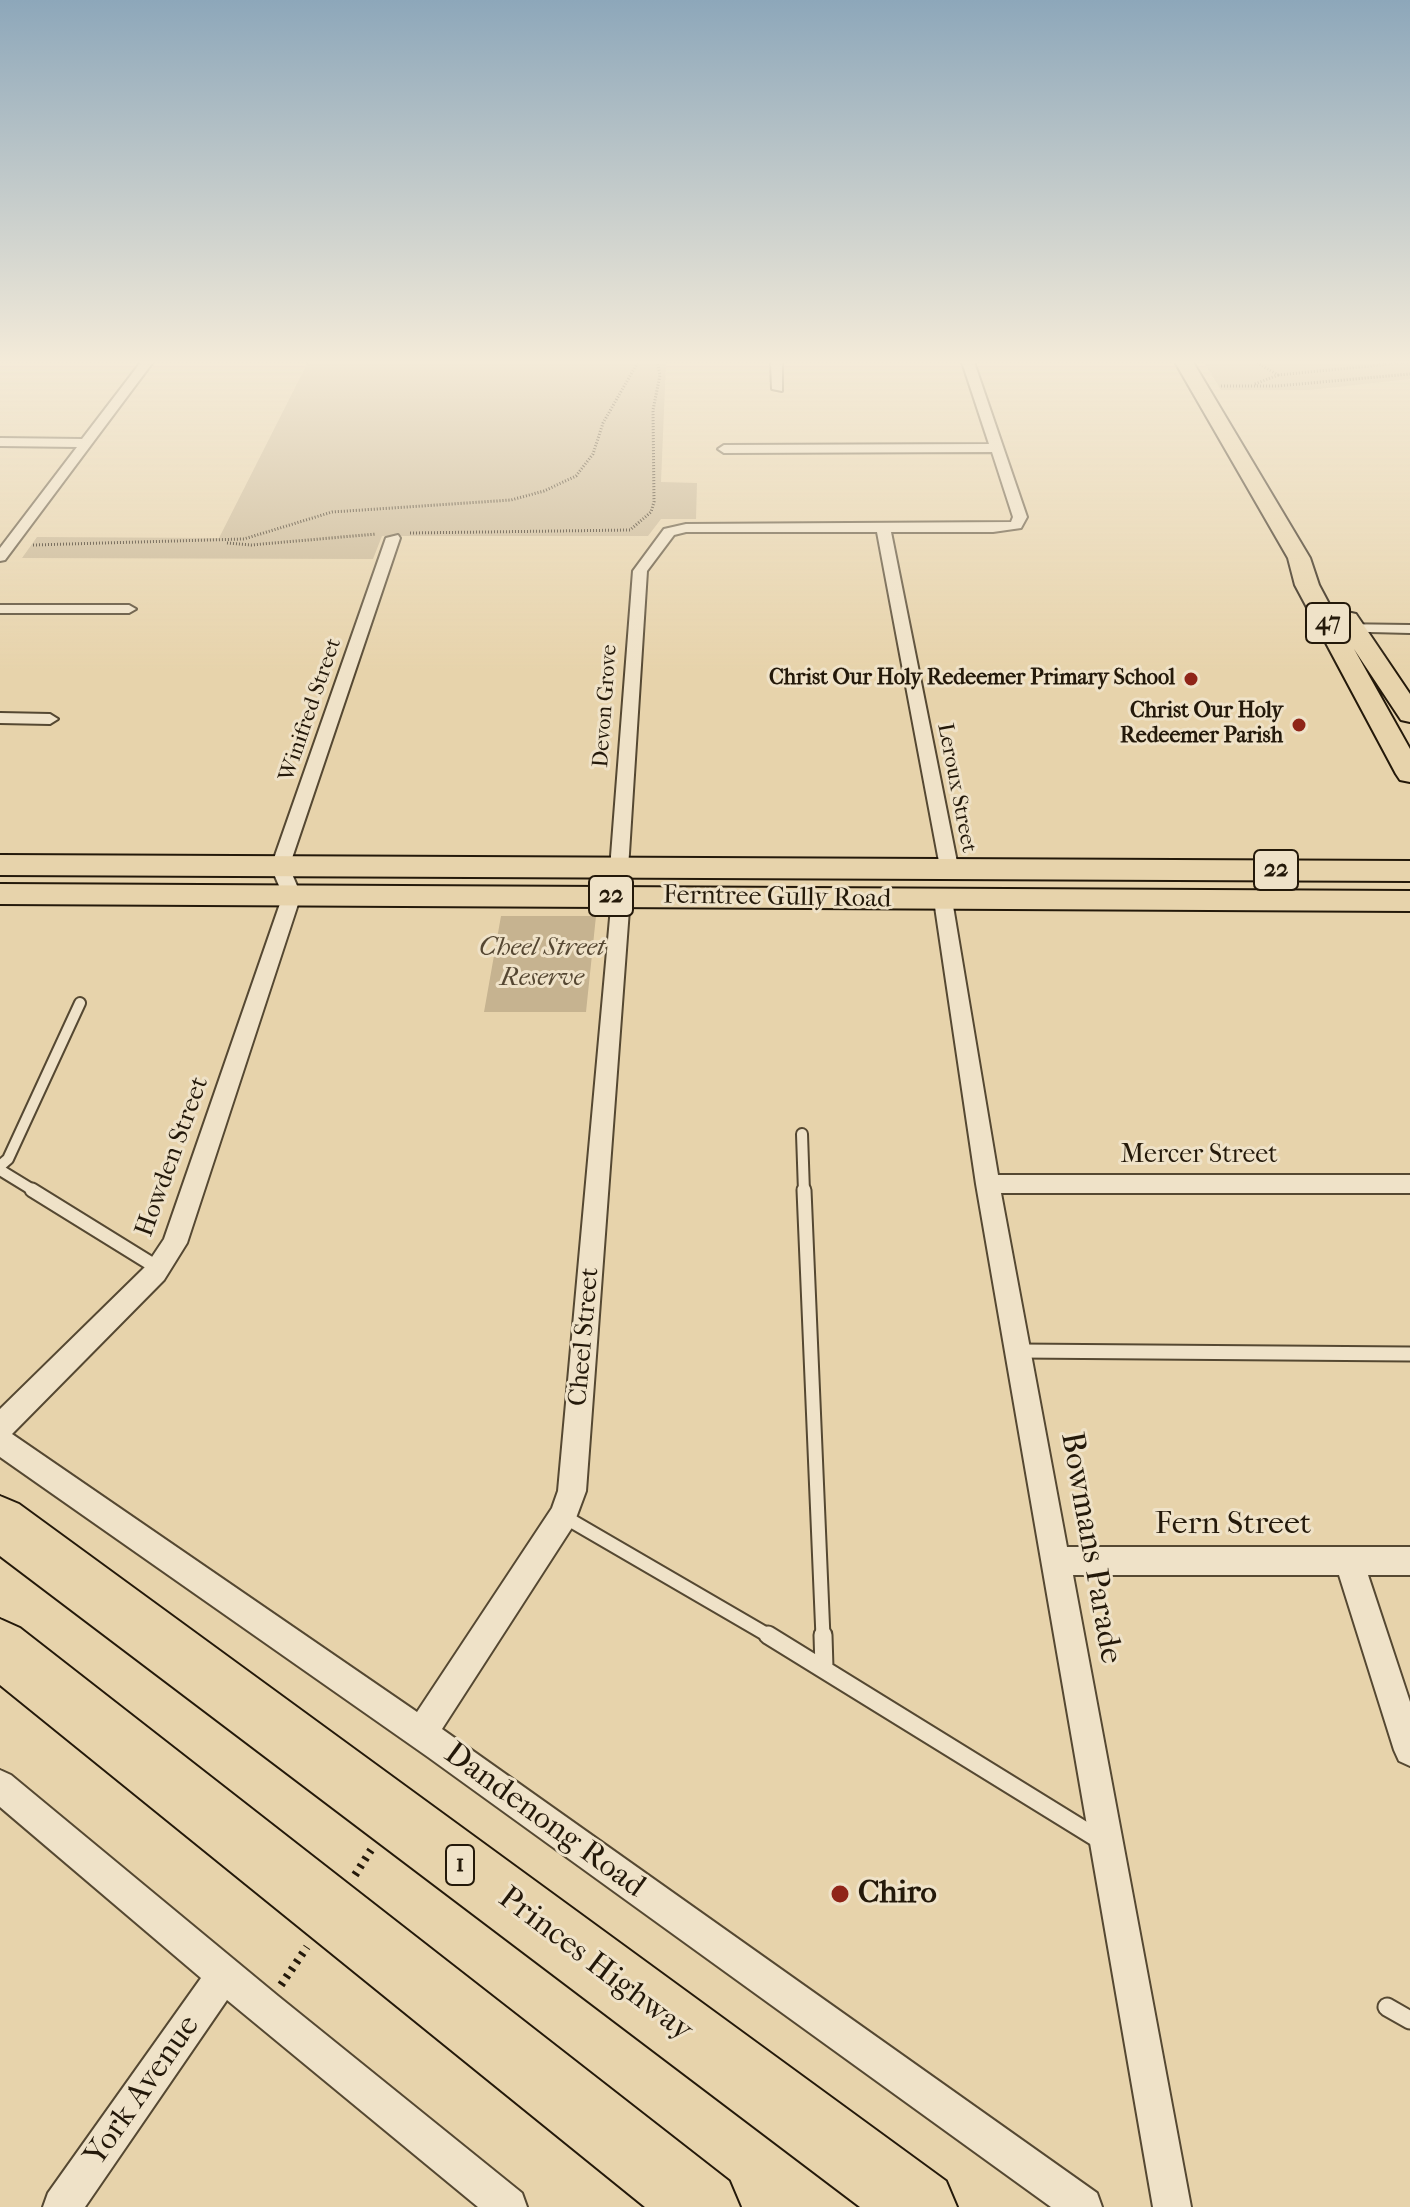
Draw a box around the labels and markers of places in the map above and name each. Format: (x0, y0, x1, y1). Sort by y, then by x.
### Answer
place label: Christ Our Holy Redeemer Primary School (769, 666, 1175, 692)
marker: Christ Our Holy Redeemer Primary School (1182, 670, 1200, 688)
place label: Christ Our Holy Redeemer Parish (1120, 699, 1283, 750)
marker: Christ Our Holy Redeemer Parish (1290, 716, 1308, 734)
place label: Chiro (858, 1875, 937, 1913)
marker: Chiro (829, 1883, 851, 1905)

